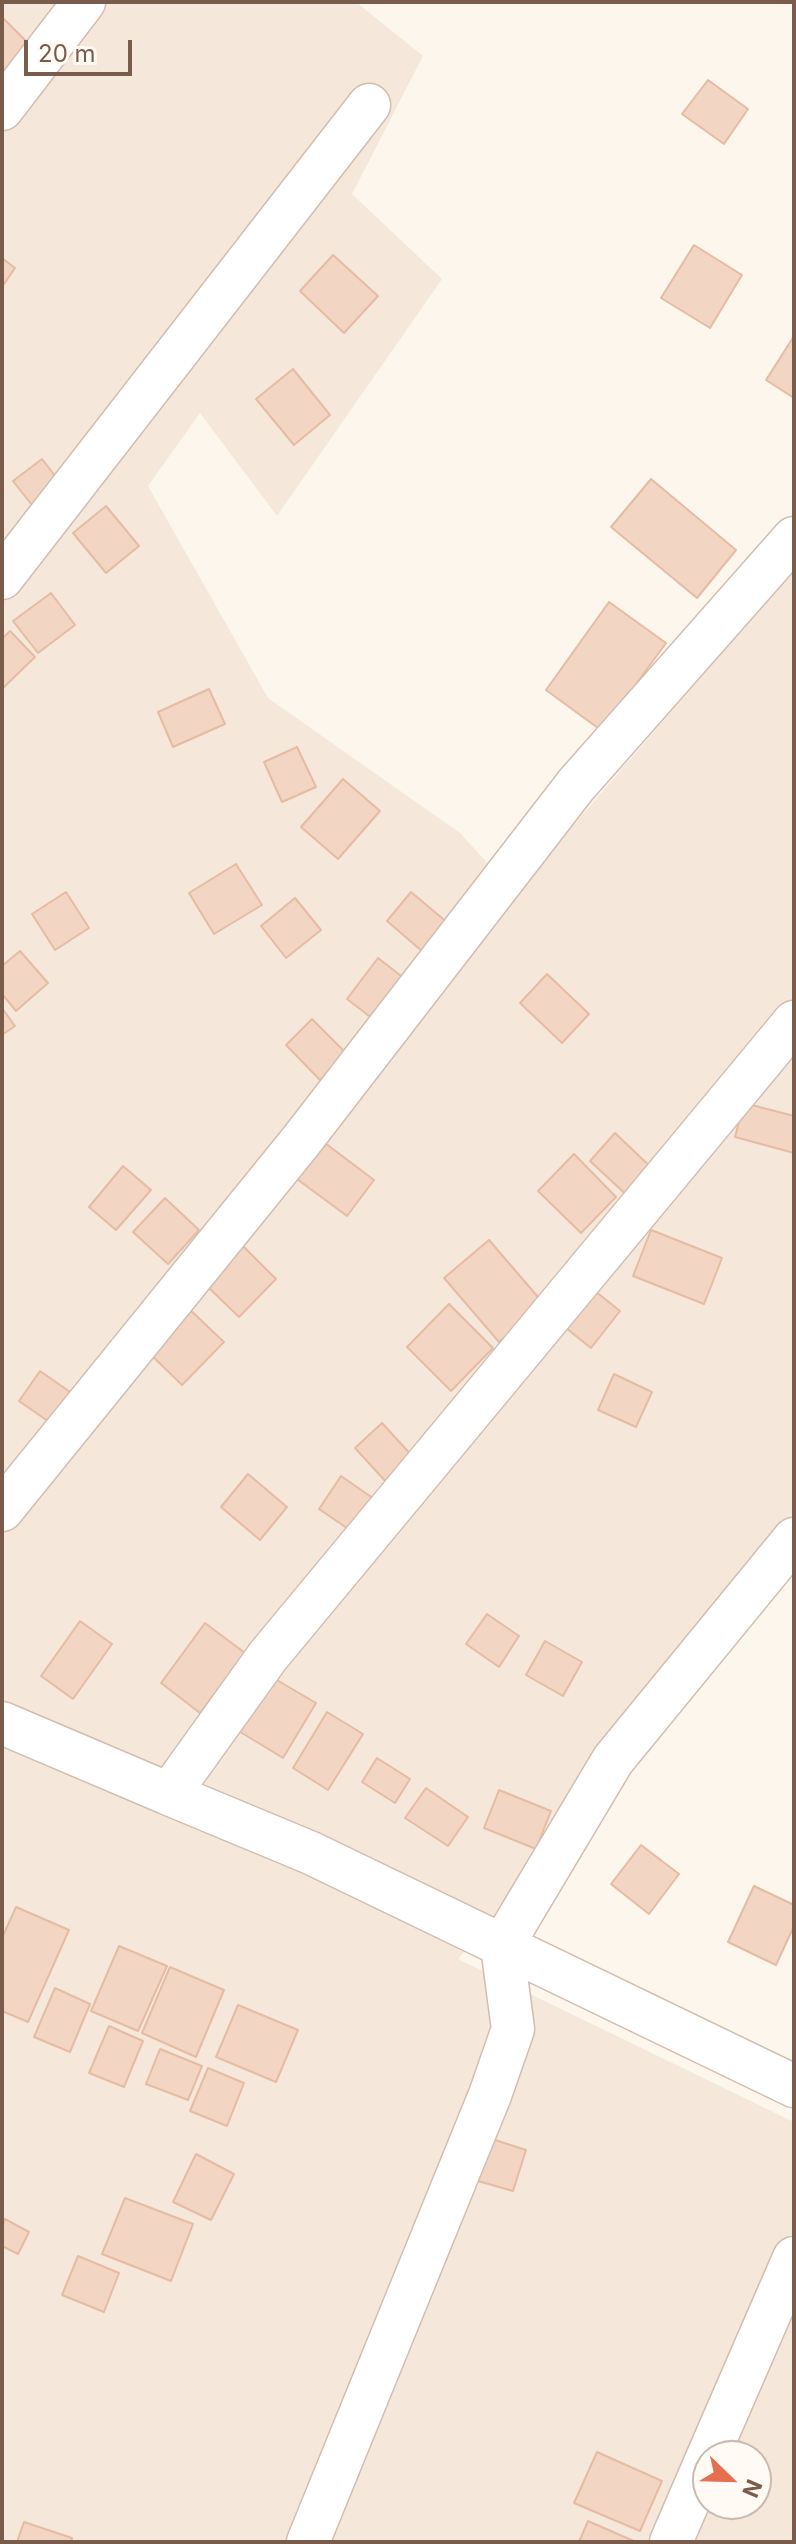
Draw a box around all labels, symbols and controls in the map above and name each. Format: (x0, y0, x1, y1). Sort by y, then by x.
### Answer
scale bar (28, 24, 136, 74)
text: 20 m (38, 39, 96, 68)
north arrow (692, 2440, 772, 2520)
text: N (737, 2476, 767, 2501)

